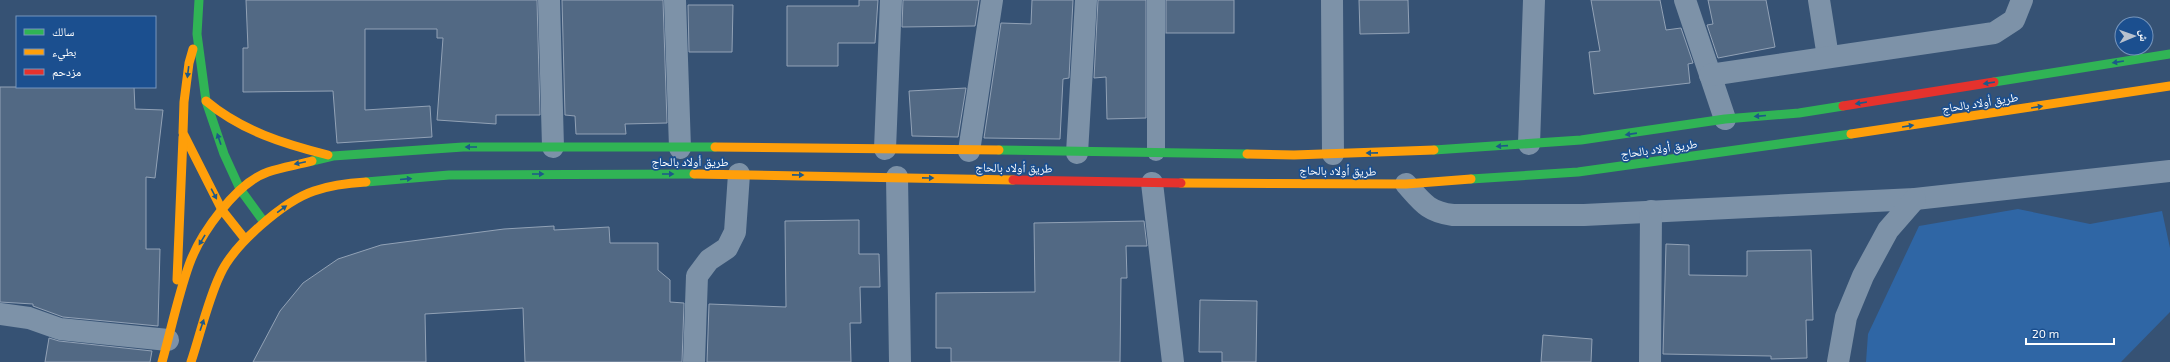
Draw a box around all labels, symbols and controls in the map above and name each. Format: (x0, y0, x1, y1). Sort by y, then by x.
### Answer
legend (16, 16, 156, 88)
north arrow (2114, 16, 2154, 56)
text: سالك (52, 24, 74, 38)
text: ش (2136, 30, 2151, 42)
text: بطيء (52, 44, 76, 62)
one-way arrow (2112, 60, 2124, 66)
text: مزدحم (52, 64, 81, 80)
one-way arrow (185, 66, 191, 78)
one-way arrow (1983, 80, 1995, 86)
street label: طريق أولاد بالحاج (1941, 89, 2019, 116)
one-way arrow (1855, 100, 1867, 106)
one-way arrow (2031, 104, 2043, 110)
one-way arrow (1754, 113, 1766, 120)
one-way arrow (1902, 123, 1914, 129)
one-way arrow (1625, 131, 1637, 137)
one-way arrow (216, 133, 222, 145)
street label: طريق أولاد بالحاج (1620, 136, 1698, 162)
one-way arrow (1496, 143, 1508, 150)
one-way arrow (464, 144, 477, 150)
one-way arrow (1365, 150, 1378, 156)
street label: طريق أولاد بالحاج (651, 154, 729, 169)
street label: طريق أولاد بالحاج (975, 159, 1053, 176)
one-way arrow (294, 161, 306, 167)
street label: طريق أولاد بالحاج (1299, 162, 1377, 179)
one-way arrow (532, 171, 545, 177)
one-way arrow (662, 171, 675, 177)
one-way arrow (792, 172, 805, 178)
one-way arrow (400, 175, 412, 182)
one-way arrow (922, 175, 935, 181)
one-way arrow (211, 189, 217, 200)
one-way arrow (276, 205, 287, 213)
one-way arrow (198, 234, 205, 246)
one-way arrow (200, 318, 206, 330)
scale bar (2026, 320, 2114, 346)
text: 20 m (2032, 326, 2059, 340)

